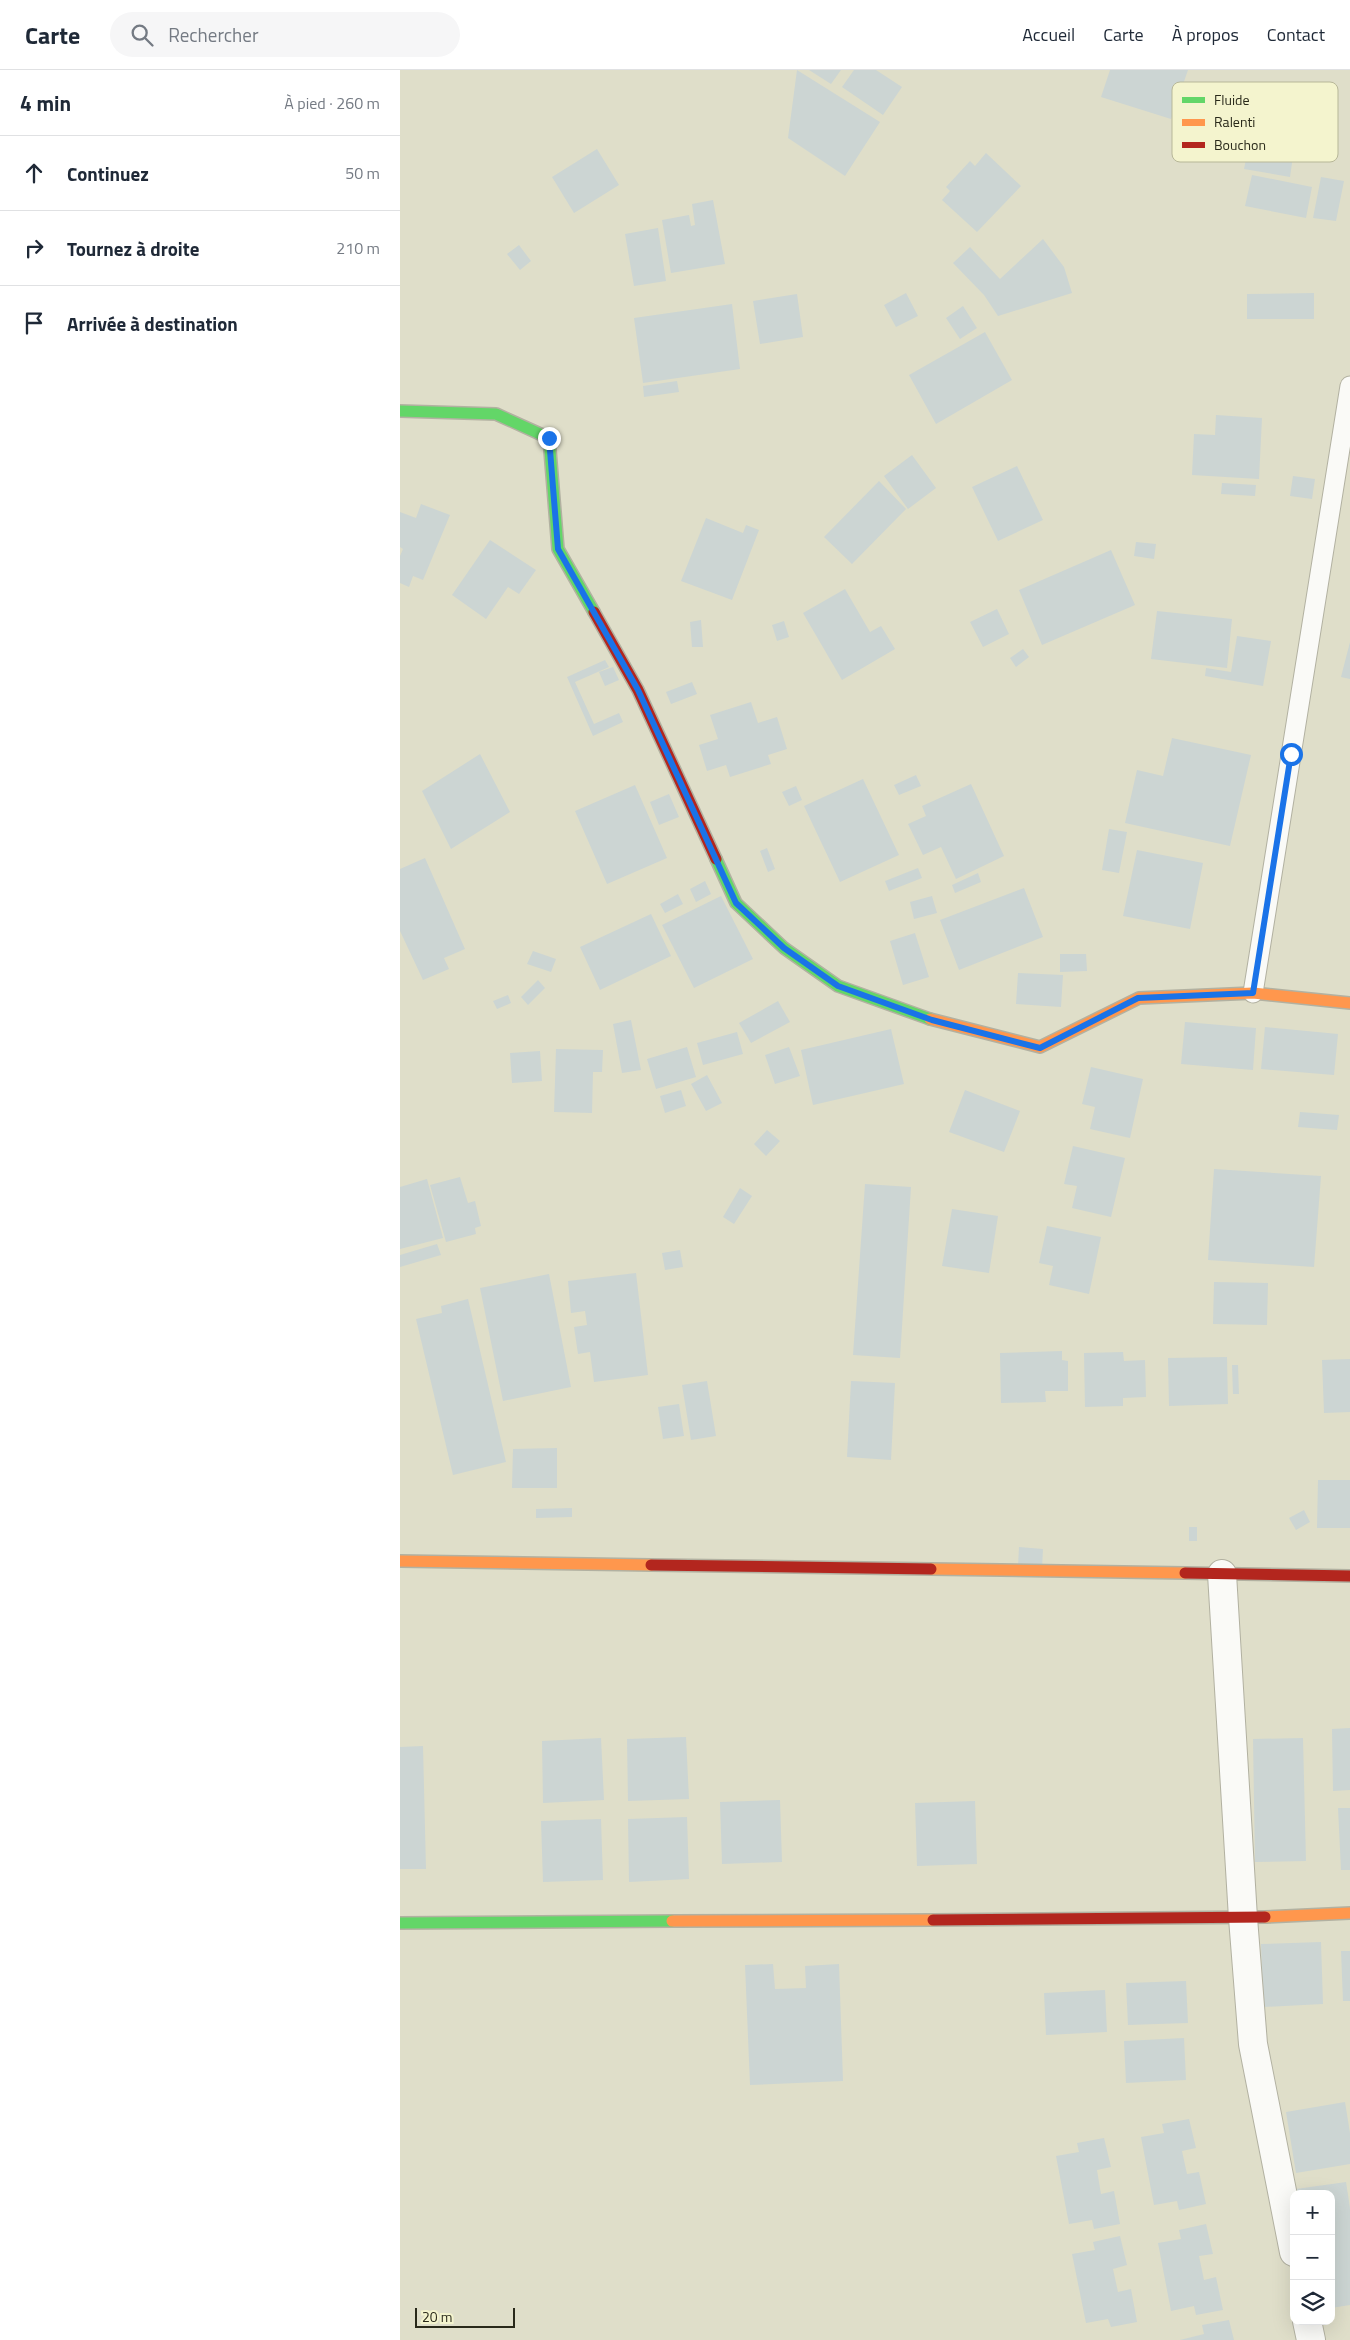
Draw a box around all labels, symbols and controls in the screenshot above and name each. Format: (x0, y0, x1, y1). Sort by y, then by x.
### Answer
search box (110, 12, 460, 57)
text: Carte (25, 17, 80, 53)
text: Rechercher (168, 20, 258, 49)
icon: search (128, 21, 156, 49)
text: Accueil (1022, 21, 1075, 48)
text: Carte (1103, 21, 1144, 48)
text: À propos (1172, 21, 1239, 48)
text: Contact (1267, 21, 1325, 48)
legend (1172, 82, 1338, 162)
text: 4 min (20, 87, 71, 119)
text: Fluide (1214, 89, 1250, 110)
text: À pied · 260 m (284, 91, 380, 115)
text: Ralenti (1214, 111, 1255, 132)
text: Bouchon (1214, 134, 1266, 155)
icon: ahead (20, 159, 48, 187)
text: Continuez (67, 159, 149, 188)
text: 50 m (345, 161, 380, 185)
icon: right (20, 234, 48, 262)
text: Tournez à droite (67, 234, 199, 263)
text: 210 m (336, 236, 380, 260)
icon: arrive (20, 309, 48, 337)
text: Arrivée à destination (67, 309, 238, 338)
route end (538, 427, 561, 450)
route start (1280, 743, 1303, 766)
map controls (1290, 2190, 1335, 2325)
button: + (1290, 2190, 1335, 2235)
button: − (1290, 2235, 1335, 2280)
button: layers (1290, 2280, 1335, 2325)
scale bar (415, 2305, 515, 2328)
text: 20 m (422, 2306, 452, 2327)

